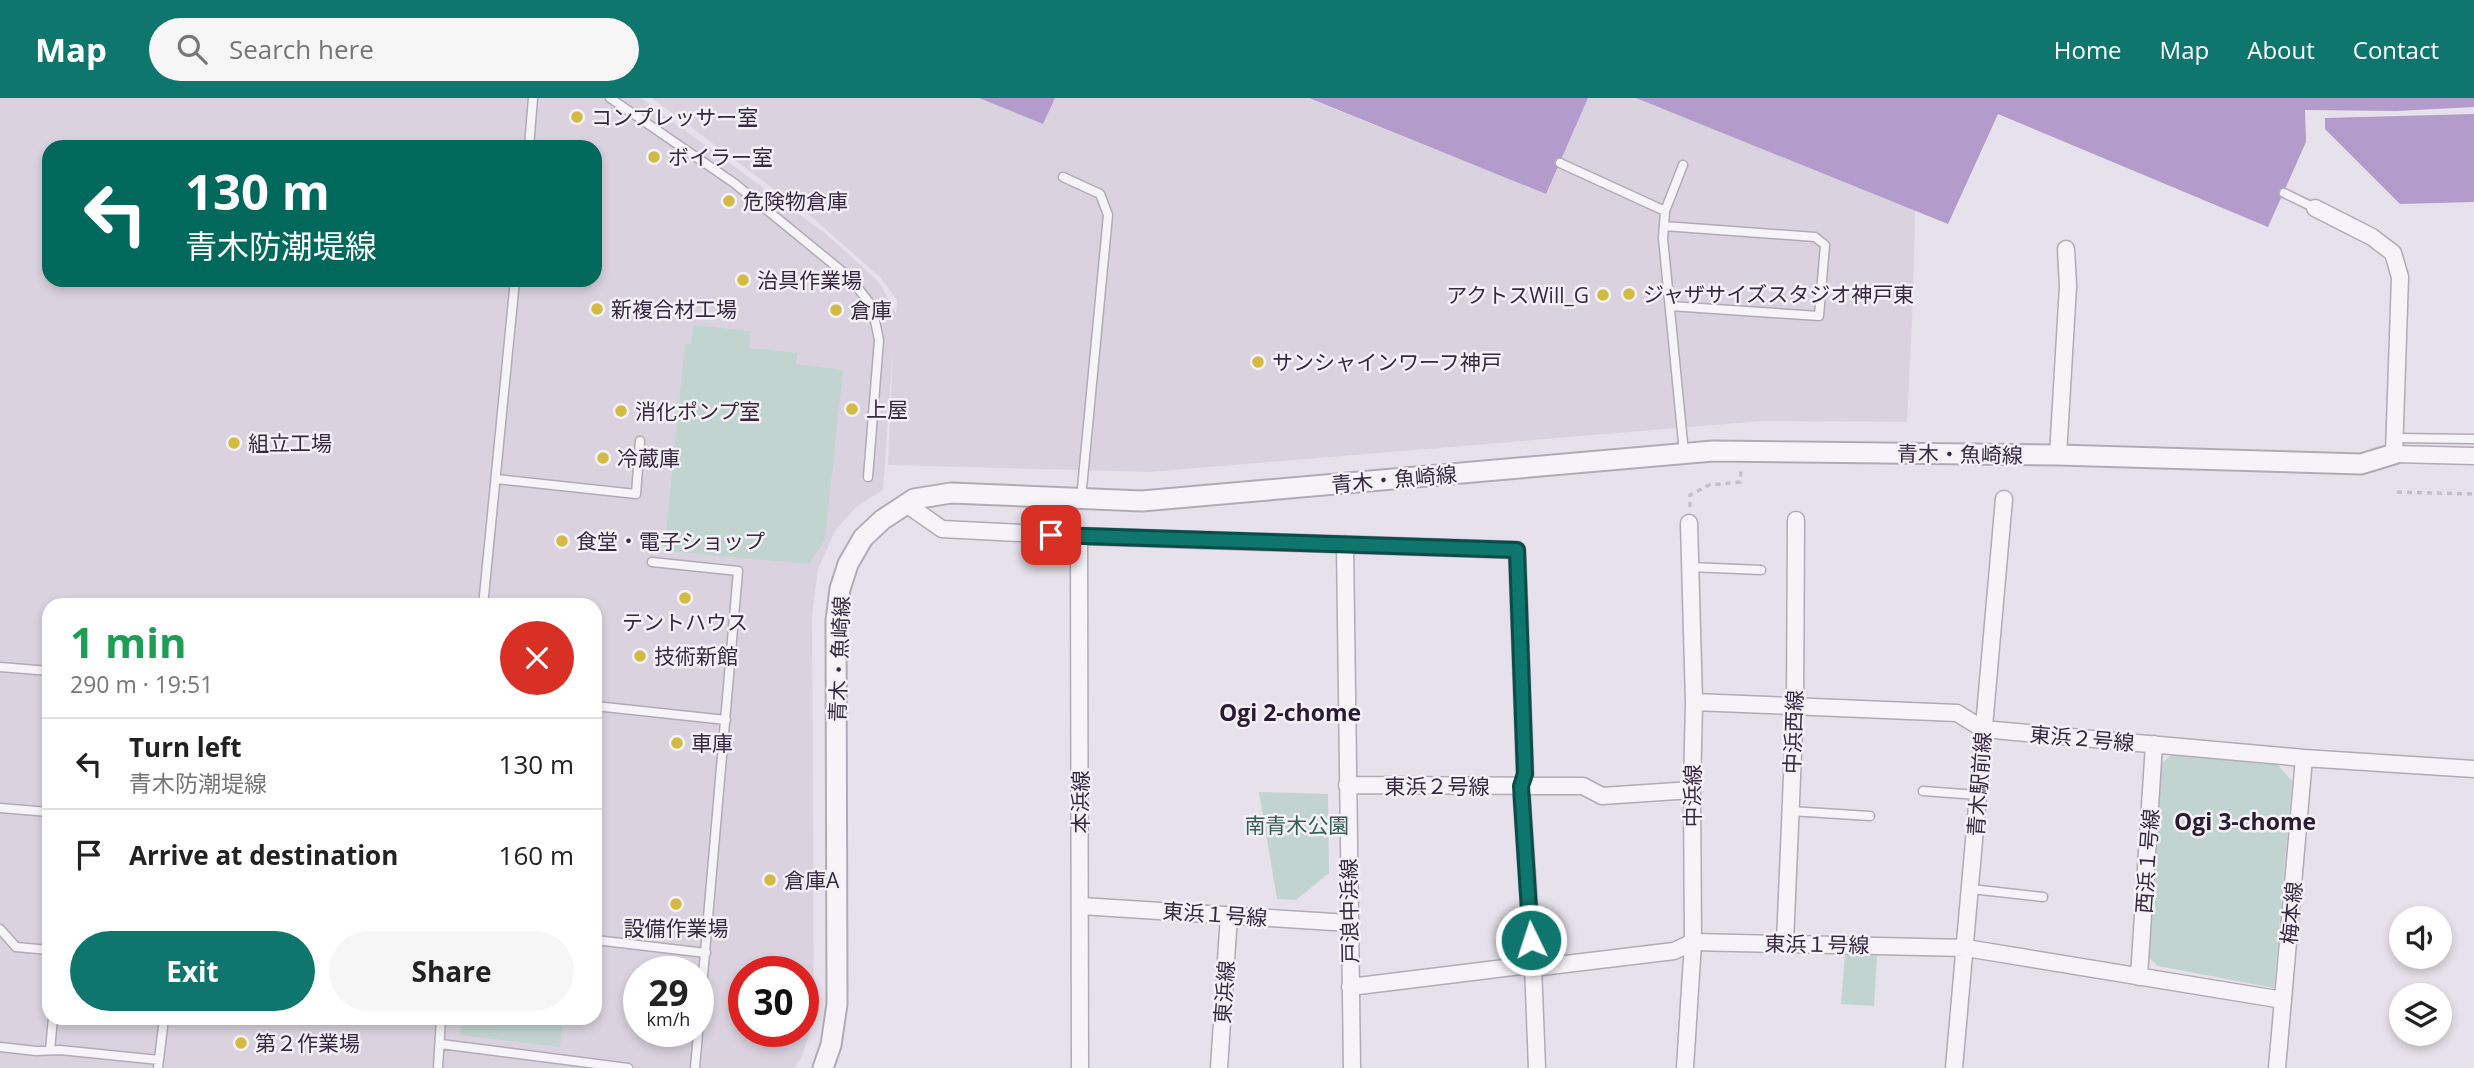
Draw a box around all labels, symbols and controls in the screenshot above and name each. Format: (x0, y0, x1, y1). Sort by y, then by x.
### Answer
search box (149, 18, 639, 81)
text: Map (35, 27, 107, 72)
icon: search (173, 30, 211, 68)
text: Search here (229, 31, 374, 67)
text: Home (2054, 33, 2122, 66)
text: Map (2160, 33, 2209, 66)
text: About (2247, 33, 2315, 66)
text: Contact (2353, 33, 2439, 66)
place label: コンプレッサー室 (591, 103, 758, 131)
marker: コンプレッサー室 (569, 109, 585, 125)
place label: ボイラー室 (668, 143, 773, 171)
marker: ボイラー室 (646, 149, 662, 165)
text: 130 m (185, 158, 330, 224)
icon: left (70, 168, 161, 259)
place label: 危険物倉庫 (743, 187, 848, 215)
marker: 危険物倉庫 (721, 193, 737, 209)
text: 青木防潮堤線 (185, 224, 377, 267)
place label: 治具作業場 (757, 266, 862, 294)
marker: 治具作業場 (735, 272, 751, 288)
place label: ジャザサイズスタジオ神戸東 (1643, 280, 1914, 308)
place label: アクトスWill_G (1446, 281, 1589, 309)
marker: ジャザサイズスタジオ神戸東 (1621, 286, 1637, 302)
marker: アクトスWill_G (1595, 287, 1611, 303)
place label: 新複合材工場 (611, 295, 737, 323)
place label: 倉庫 (850, 296, 892, 324)
marker: 新複合材工場 (589, 301, 605, 317)
marker: 倉庫 (828, 302, 844, 318)
place label: サンシャインワーフ神戸 (1272, 348, 1502, 376)
marker: サンシャインワーフ神戸 (1250, 354, 1266, 370)
place label: 上屋 (866, 395, 908, 423)
place label: 消化ポンプ室 (635, 397, 760, 425)
marker: 上屋 (844, 401, 860, 417)
marker: 消化ポンプ室 (613, 403, 629, 419)
place label: 組立工場 (248, 429, 332, 457)
marker: 組立工場 (226, 435, 242, 451)
street label: 青木・魚崎線 (1897, 439, 2023, 469)
place label: 冷蔵庫 (617, 444, 680, 472)
marker: 冷蔵庫 (595, 450, 611, 466)
street label: 青木・魚崎線 (1330, 460, 1458, 498)
pin (1021, 505, 1081, 565)
icon: arrive (1032, 516, 1070, 554)
place label: 食堂・電子ショップ (576, 527, 765, 555)
marker: 食堂・電子ショップ (554, 533, 570, 549)
marker: テントハウス (677, 590, 693, 606)
street label: 青木・魚崎線 (823, 596, 855, 722)
place label: テントハウス (622, 608, 748, 636)
text: 1 min (70, 613, 187, 670)
button: close (500, 621, 574, 695)
place label: 技術新館 (654, 642, 738, 670)
marker: 技術新館 (632, 648, 648, 664)
text: 290 m · 19:51 (70, 668, 213, 700)
street label: 中浜西線 (1778, 690, 1808, 774)
district label: Ogi 2-chome (1219, 696, 1361, 728)
street label: 東浜２号線 (2028, 719, 2136, 757)
text: Turn left (129, 729, 241, 765)
place label: 車庫 (691, 729, 733, 757)
street label: 青木駅前線 (1961, 731, 1997, 837)
marker: 車庫 (669, 735, 685, 751)
icon: left (70, 745, 108, 783)
text: 130 m (499, 746, 574, 782)
street label: 中浜線 (1678, 765, 1706, 828)
text: 青木防潮堤線 (129, 767, 267, 799)
street label: 本浜線 (1066, 771, 1094, 834)
street label: 東浜２号線 (1385, 772, 1490, 800)
district label: Ogi 3-chome (2174, 805, 2316, 837)
street label: 西浜１号線 (2129, 808, 2165, 914)
park label: 南青木公園 (1245, 811, 1350, 839)
icon: arrive (70, 836, 108, 874)
text: Arrive at destination (129, 837, 398, 873)
text: 160 m (499, 837, 574, 873)
street label: 戸浪中浜線 (1334, 858, 1364, 964)
place label: 倉庫A (784, 866, 840, 894)
marker: 倉庫A (762, 872, 778, 888)
street label: 梅本線 (2274, 880, 2308, 946)
marker: 設備作業場 (668, 896, 684, 912)
street label: 東浜１号線 (1162, 896, 1268, 932)
position arrow (1494, 903, 1568, 977)
map controls (2389, 906, 2452, 1046)
button: sound (2389, 906, 2452, 969)
place label: 設備作業場 (624, 914, 729, 942)
street label: 東浜１号線 (1764, 929, 1870, 959)
button: Exit (70, 931, 315, 1011)
button: Share (329, 931, 574, 1011)
speed limit sign: 30 (728, 956, 819, 1047)
street label: 東浜線 (1208, 960, 1240, 1024)
text: 29 (648, 969, 689, 1016)
button: layers (2389, 983, 2452, 1046)
text: km/h (647, 1007, 690, 1031)
place label: 第２作業場 (255, 1029, 360, 1057)
marker: 第２作業場 (233, 1035, 249, 1051)

